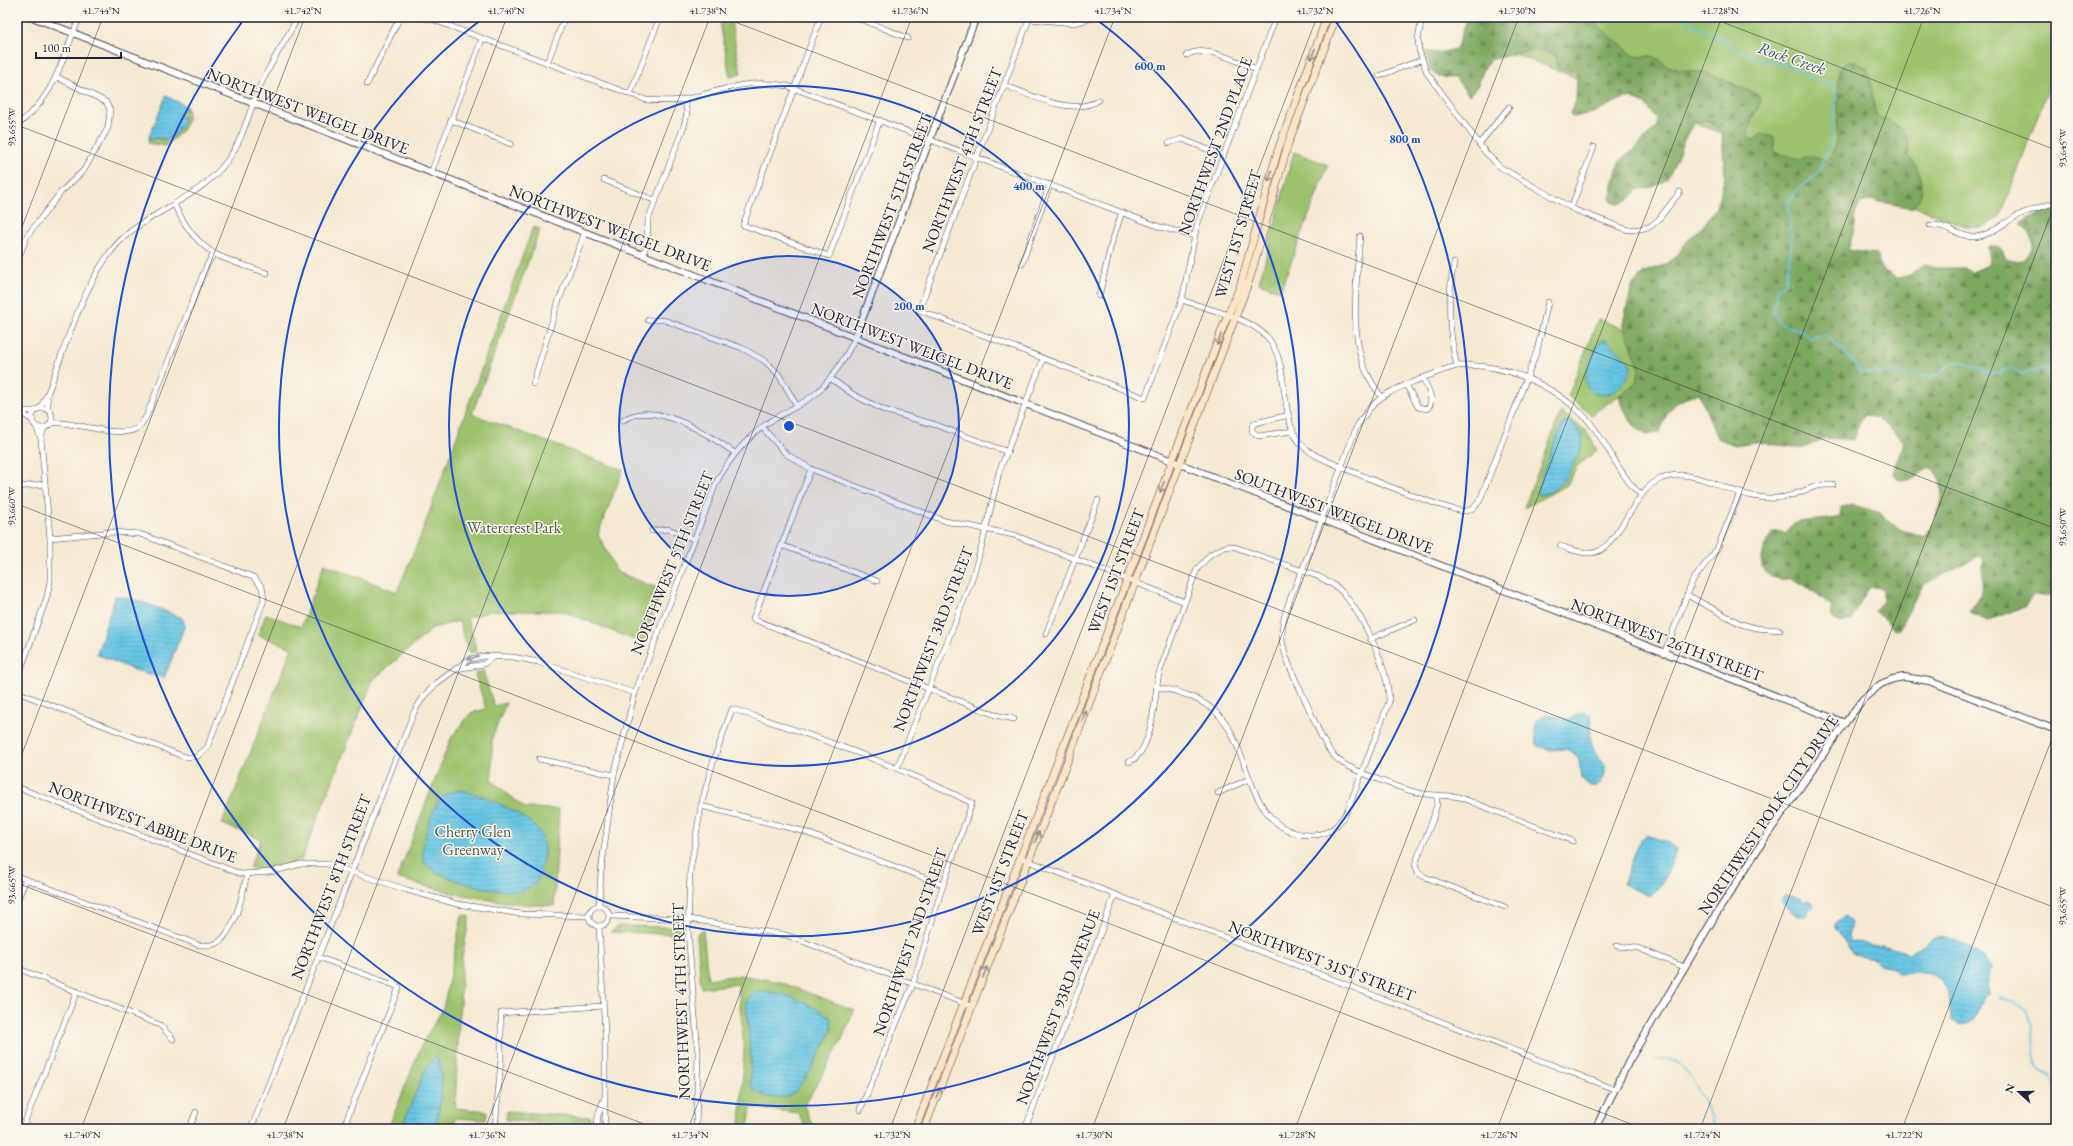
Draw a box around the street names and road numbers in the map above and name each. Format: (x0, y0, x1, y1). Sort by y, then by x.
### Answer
street label: NORTHWEST 2ND PLACE (1173, 54, 1257, 238)
street label: NORTHWEST WEIGEL DRIVE (204, 63, 412, 159)
street label: NORTHWEST 4TH STREET (917, 64, 1007, 255)
street label: NORTHWEST 5TH STREET (847, 110, 937, 301)
street label: WEST 1ST STREET (1210, 167, 1266, 301)
street label: NORTHWEST WEIGEL DRIVE (506, 180, 714, 276)
street label: NORTHWEST WEIGEL DRIVE (808, 298, 1016, 394)
street label: SOUTHWEST WEIGEL DRIVE (1232, 463, 1436, 559)
street label: NORTHWEST 5TH STREET (625, 468, 719, 658)
street label: WEST 1ST STREET (1082, 505, 1150, 637)
street label: NORTHWEST 3RD STREET (888, 543, 978, 734)
street label: NORTHWEST 26TH STREET (1568, 594, 1766, 686)
street label: NORTHWEST POLK CITY DRIVE (1693, 711, 1843, 919)
street label: NORTHWEST ABBIE DRIVE (46, 776, 240, 868)
street label: NORTHWEST 8TH STREET (286, 791, 376, 982)
street label: WEST 1ST STREET (966, 807, 1034, 939)
street label: NORTHWEST 2ND STREET (868, 845, 952, 1039)
street label: NORTHWEST 4TH STREET (667, 902, 695, 1099)
street label: NORTHWEST 93RD AVENUE (1011, 906, 1105, 1108)
street label: NORTHWEST 31ST STREET (1226, 916, 1419, 1006)

